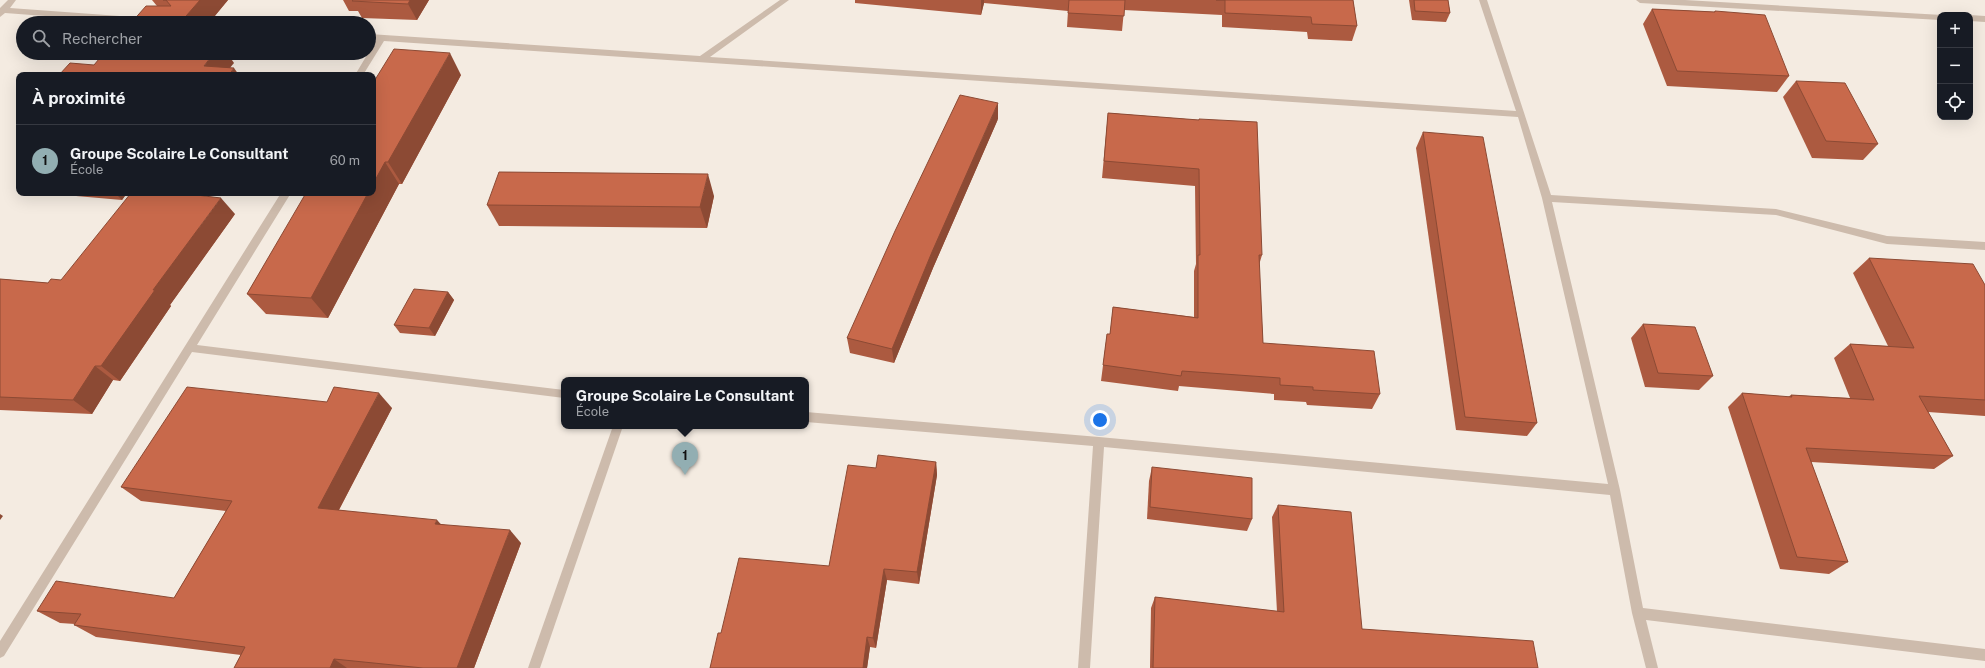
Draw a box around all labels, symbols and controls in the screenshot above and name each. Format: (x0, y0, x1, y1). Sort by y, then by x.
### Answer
map controls (1937, 12, 1973, 120)
button: + (1937, 12, 1973, 48)
search box (16, 16, 376, 60)
icon: search (30, 27, 52, 49)
text: Rechercher (62, 30, 142, 47)
button: − (1937, 48, 1973, 84)
button: locate (1937, 84, 1973, 120)
text: À proximité (32, 88, 126, 108)
text: Groupe Scolaire Le Consultant (70, 145, 288, 162)
text: 1 (42, 153, 48, 168)
text: 60 m (330, 153, 360, 168)
text: École (70, 162, 103, 177)
popup (561, 377, 809, 429)
text: Groupe Scolaire Le Consultant (576, 387, 794, 404)
text: École (576, 404, 609, 419)
your location (1090, 410, 1110, 430)
pin: 1 (672, 442, 698, 475)

